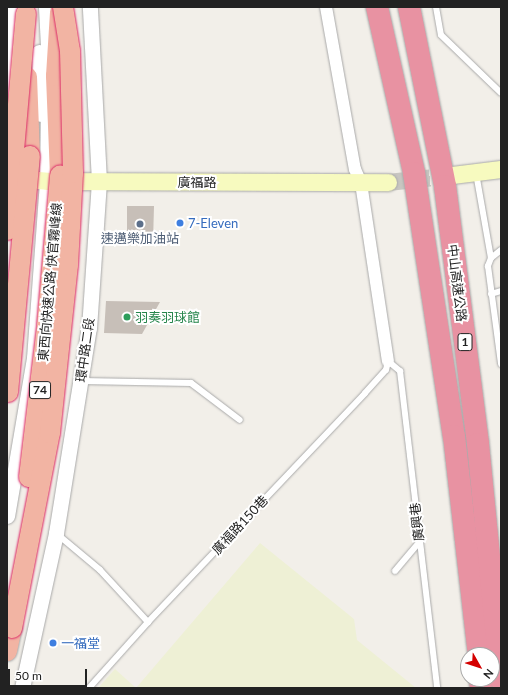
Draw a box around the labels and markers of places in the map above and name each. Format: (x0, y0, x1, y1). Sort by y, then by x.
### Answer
place label: 7-Eleven (188, 215, 238, 231)
marker: 7-Eleven (175, 218, 185, 228)
marker: 速邁樂加油站 (135, 219, 145, 229)
place label: 速邁樂加油站 (101, 230, 179, 246)
place label: 羽奏羽球館 (135, 309, 200, 325)
marker: 羽奏羽球館 (122, 312, 132, 322)
place label: 一福堂 (61, 635, 100, 651)
marker: 一福堂 (48, 638, 58, 648)

